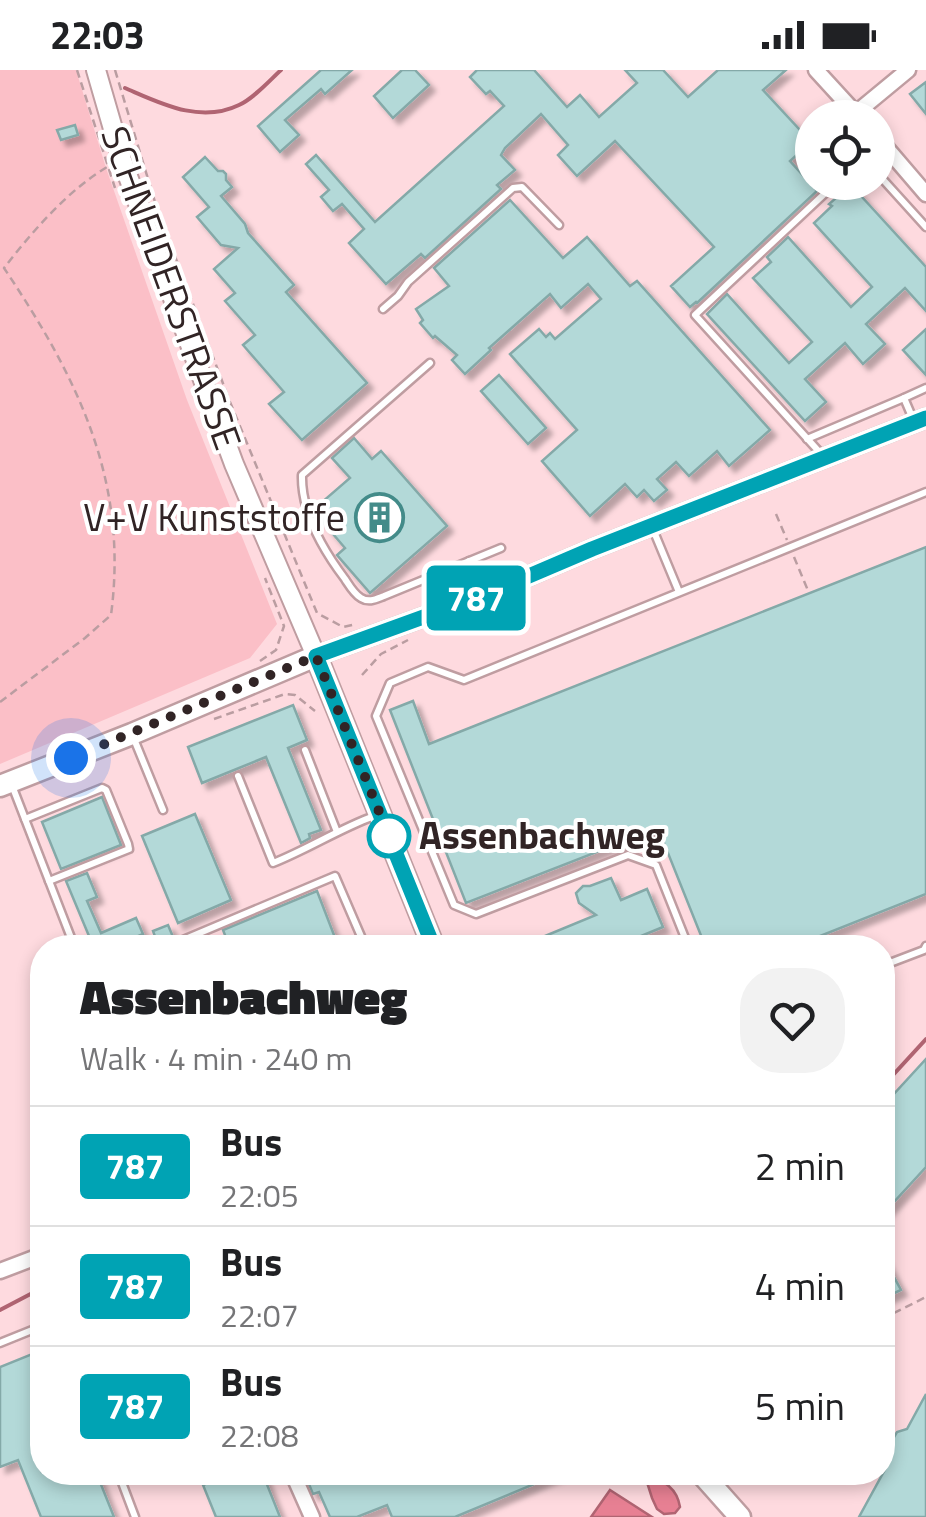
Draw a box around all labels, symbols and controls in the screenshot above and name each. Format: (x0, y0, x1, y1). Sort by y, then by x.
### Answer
text: 22:03 (50, 6, 145, 64)
map controls (795, 100, 895, 200)
button: locate (795, 100, 895, 200)
street label: SCHNEIDERSTRASSE (87, 118, 257, 457)
place label: V+V Kunststoffe (83, 488, 345, 546)
building icon: V+V Kunststoffe (354, 492, 406, 544)
line badge: 787 (418, 566, 534, 630)
text: 787 (447, 571, 505, 625)
your location (46, 733, 96, 783)
place label: Assenbachweg (419, 806, 665, 864)
marker: Assenbachweg (368, 815, 410, 857)
text: Assenbachweg (80, 960, 407, 1033)
button: heart (740, 968, 845, 1073)
text: Walk · 4 min · 240 m (80, 1034, 352, 1082)
text: Bus (220, 1113, 282, 1171)
text: 2 min (755, 1137, 845, 1195)
text: 787 (106, 1139, 164, 1193)
text: 22:05 (220, 1171, 299, 1219)
text: Bus (220, 1233, 282, 1291)
text: 4 min (755, 1257, 845, 1315)
text: 787 (106, 1259, 164, 1313)
text: 22:07 (220, 1291, 299, 1339)
text: Bus (220, 1353, 282, 1411)
text: 5 min (755, 1377, 845, 1435)
text: 787 (106, 1379, 164, 1433)
text: 22:08 (220, 1411, 299, 1459)

